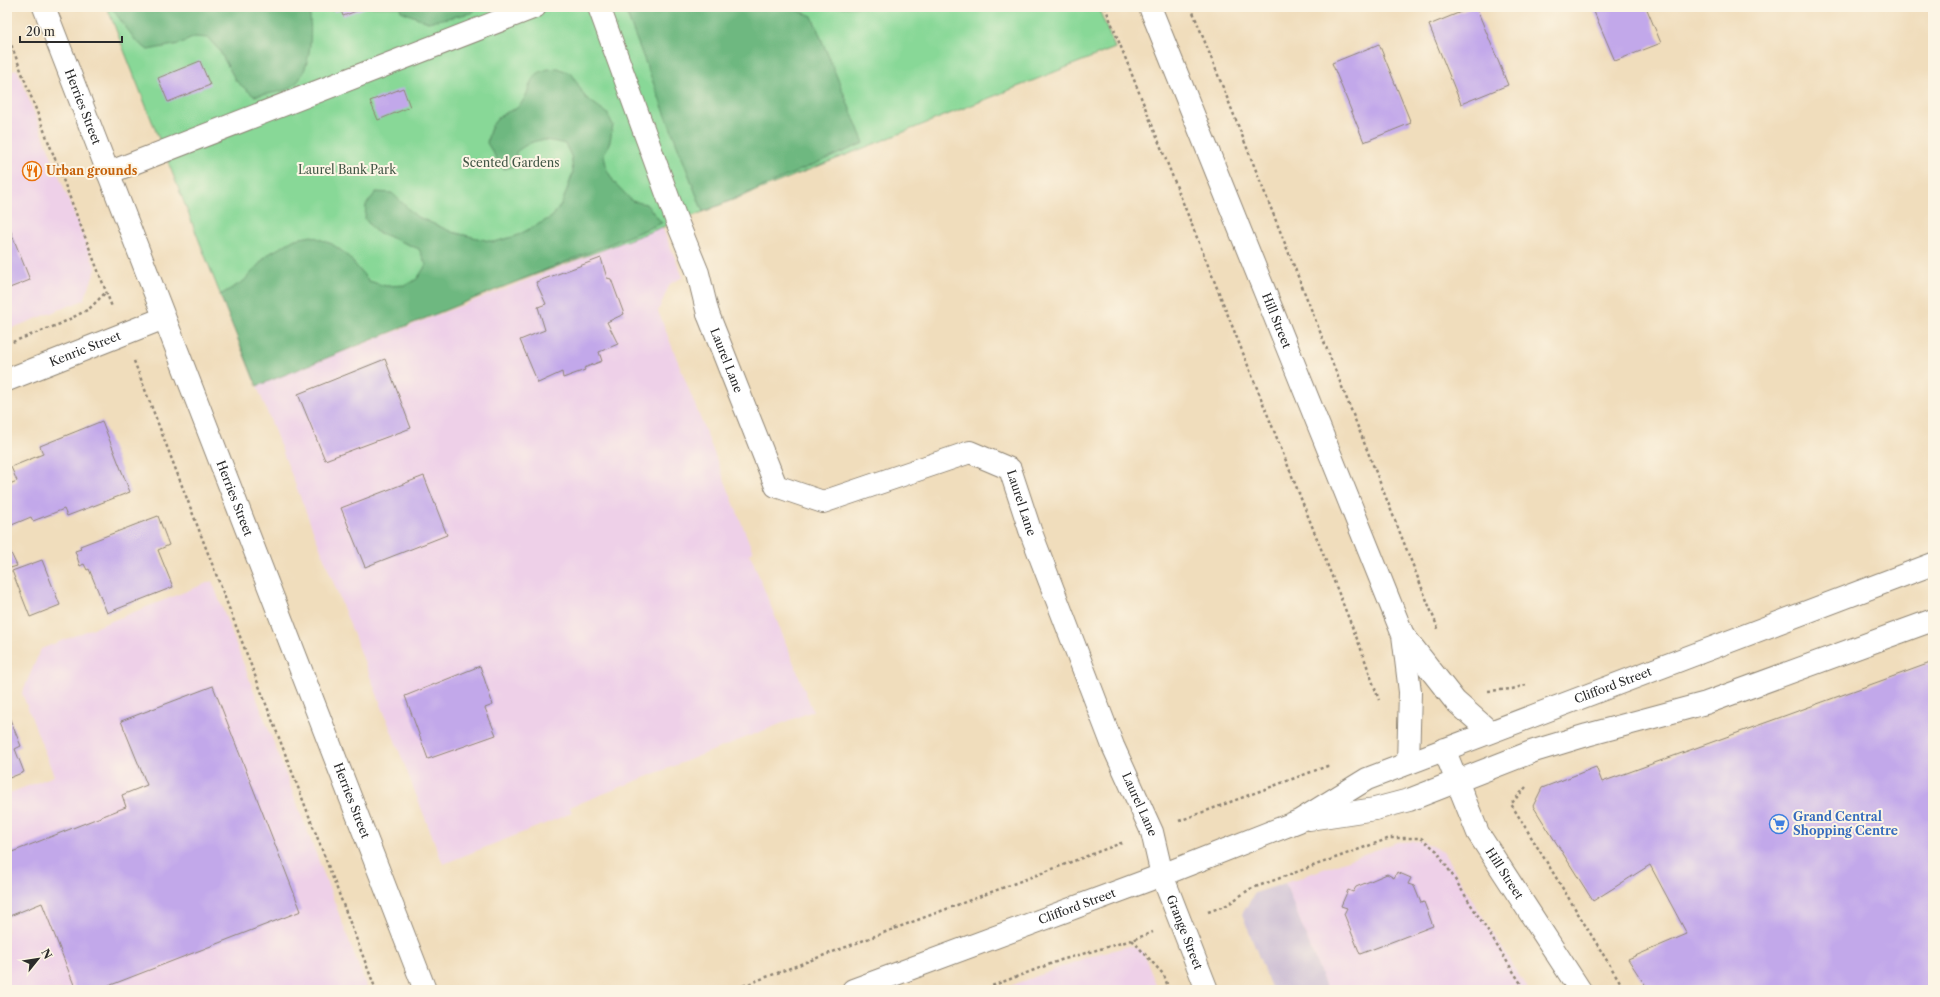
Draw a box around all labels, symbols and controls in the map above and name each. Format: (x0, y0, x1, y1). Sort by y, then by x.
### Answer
scale bar (20, 18, 122, 44)
text: 20 m (26, 24, 55, 39)
street label: Herries Street (62, 67, 105, 147)
park label: Scented Gardens (463, 155, 559, 170)
restaurant icon: Urban grounds (21, 160, 43, 182)
park label: Laurel Bank Park (298, 162, 397, 177)
place label: Urban grounds (46, 163, 138, 178)
street label: Hill Street (1259, 290, 1295, 351)
street label: Laurel Lane (707, 326, 747, 395)
street label: Kenric Street (47, 328, 124, 370)
street label: Herries Street (214, 458, 257, 539)
street label: Laurel Lane (1004, 468, 1040, 538)
street label: Clifford Street (1572, 663, 1654, 707)
street label: Herries Street (331, 760, 374, 841)
street label: Laurel Lane (1119, 770, 1161, 838)
place label: Grand Central Shopping Centre (1793, 809, 1898, 838)
supermarket icon: Grand Central Shopping Centre (1768, 813, 1790, 835)
street label: Hill Street (1483, 845, 1527, 902)
street label: Clifford Street (1036, 885, 1118, 927)
street label: Grange Street (1164, 893, 1206, 972)
north arrow (18, 939, 58, 979)
text: N (38, 946, 55, 962)

